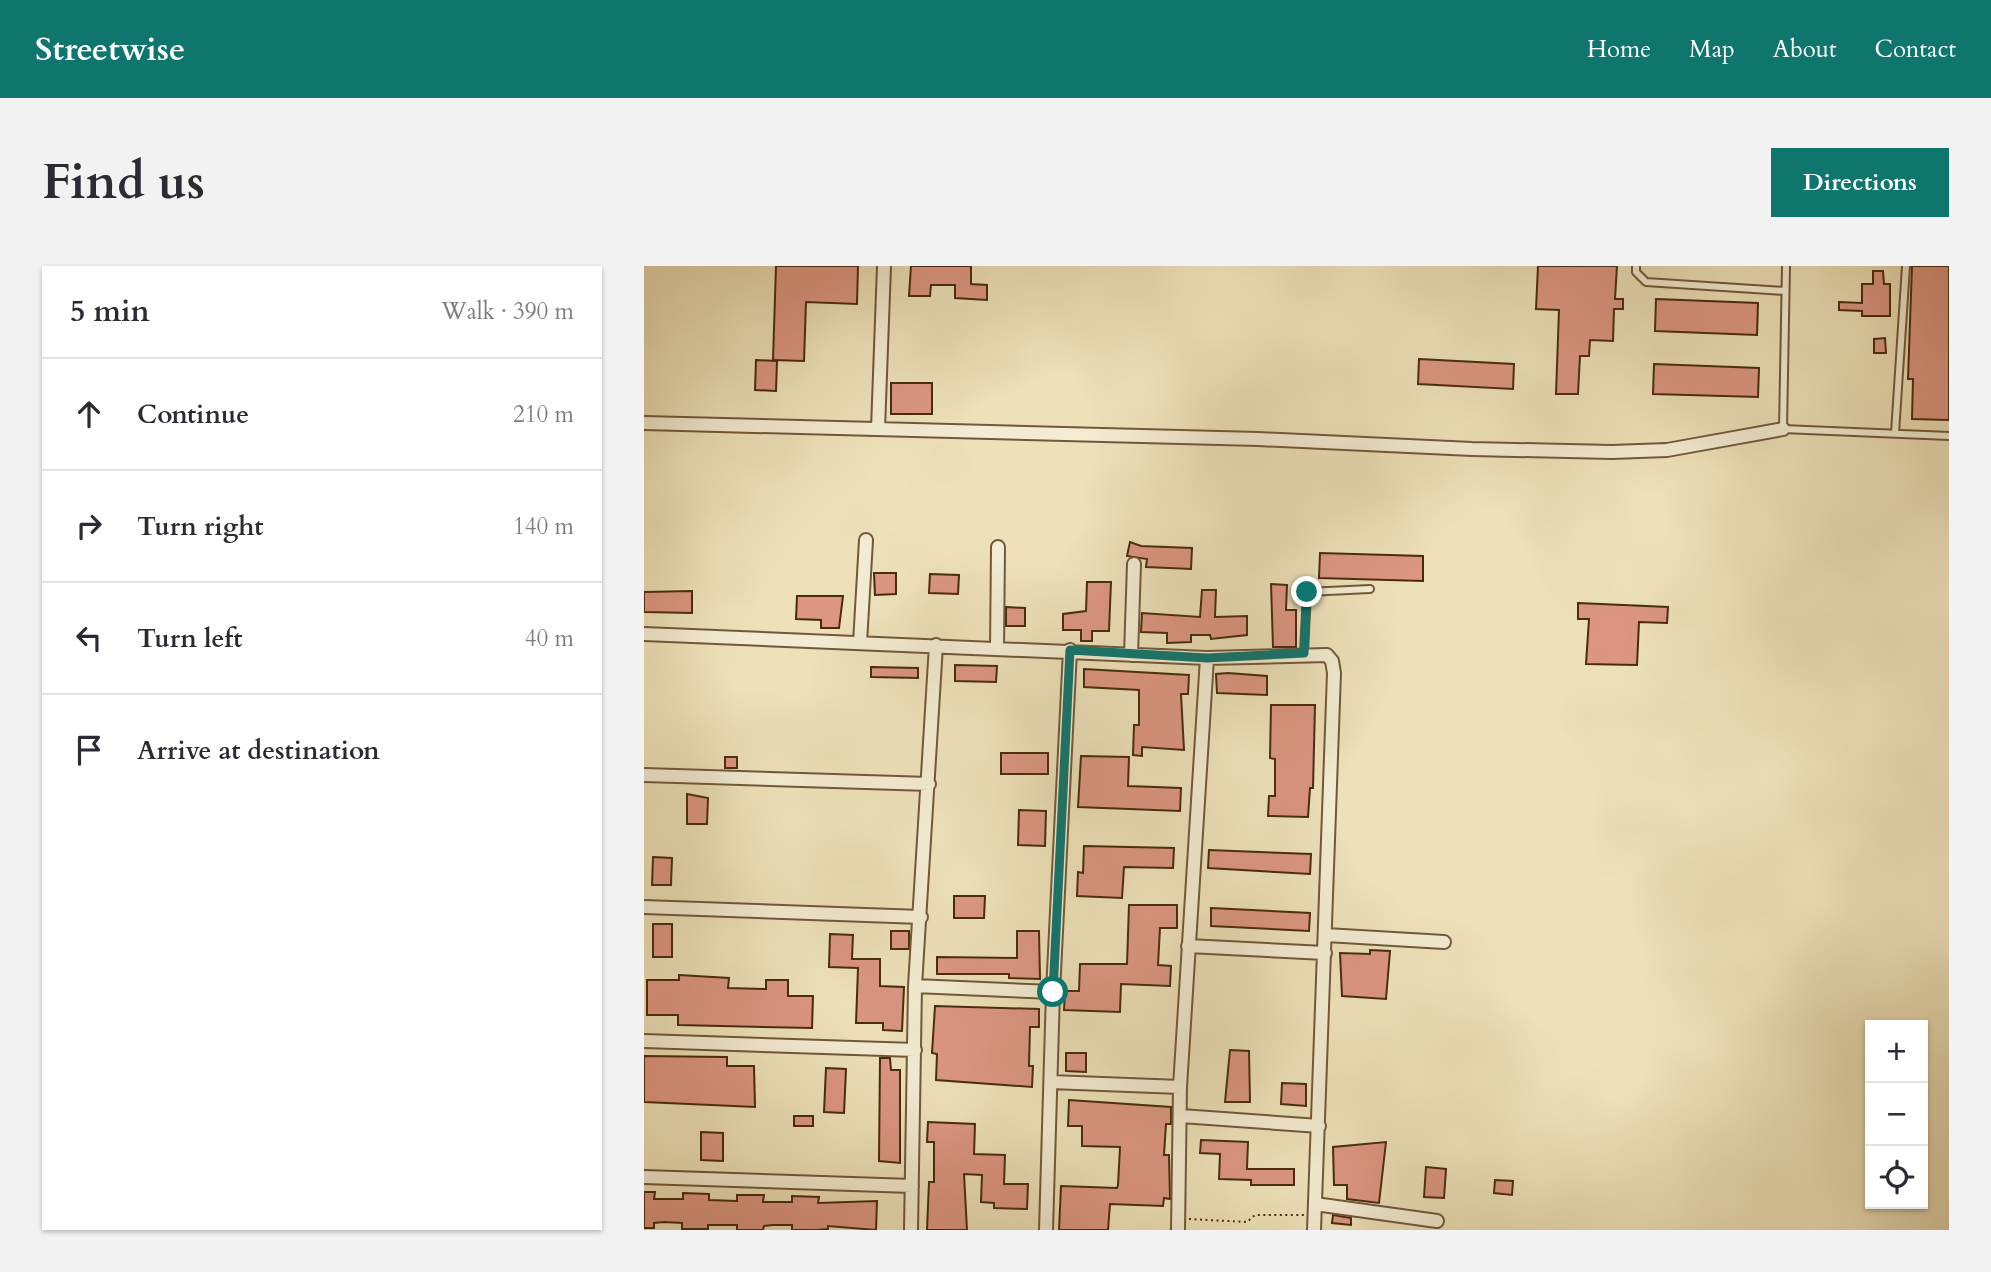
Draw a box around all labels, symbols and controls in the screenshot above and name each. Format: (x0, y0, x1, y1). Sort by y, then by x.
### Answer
text: Streetwise (35, 27, 185, 72)
text: Home (1587, 33, 1651, 66)
text: Map (1689, 33, 1735, 66)
text: About (1773, 33, 1837, 66)
text: Contact (1875, 33, 1956, 66)
button: Directions (1771, 148, 1949, 217)
text: Find us (42, 149, 205, 216)
text: 5 min (70, 291, 150, 332)
text: Walk · 390 m (441, 296, 574, 327)
icon: ahead (70, 395, 108, 433)
text: Continue (137, 397, 249, 432)
text: 210 m (513, 399, 574, 430)
icon: right (70, 507, 108, 545)
text: Turn right (137, 509, 264, 544)
text: 140 m (513, 511, 574, 542)
route end (1291, 576, 1322, 607)
icon: left (70, 619, 108, 657)
text: Turn left (137, 621, 242, 656)
text: 40 m (525, 623, 574, 654)
icon: arrive (70, 731, 108, 769)
text: Arrive at destination (137, 733, 380, 768)
route start (1037, 976, 1068, 1007)
map controls (1865, 1020, 1928, 1209)
button: + (1865, 1020, 1928, 1083)
button: − (1865, 1083, 1928, 1146)
button: locate (1865, 1146, 1928, 1209)

